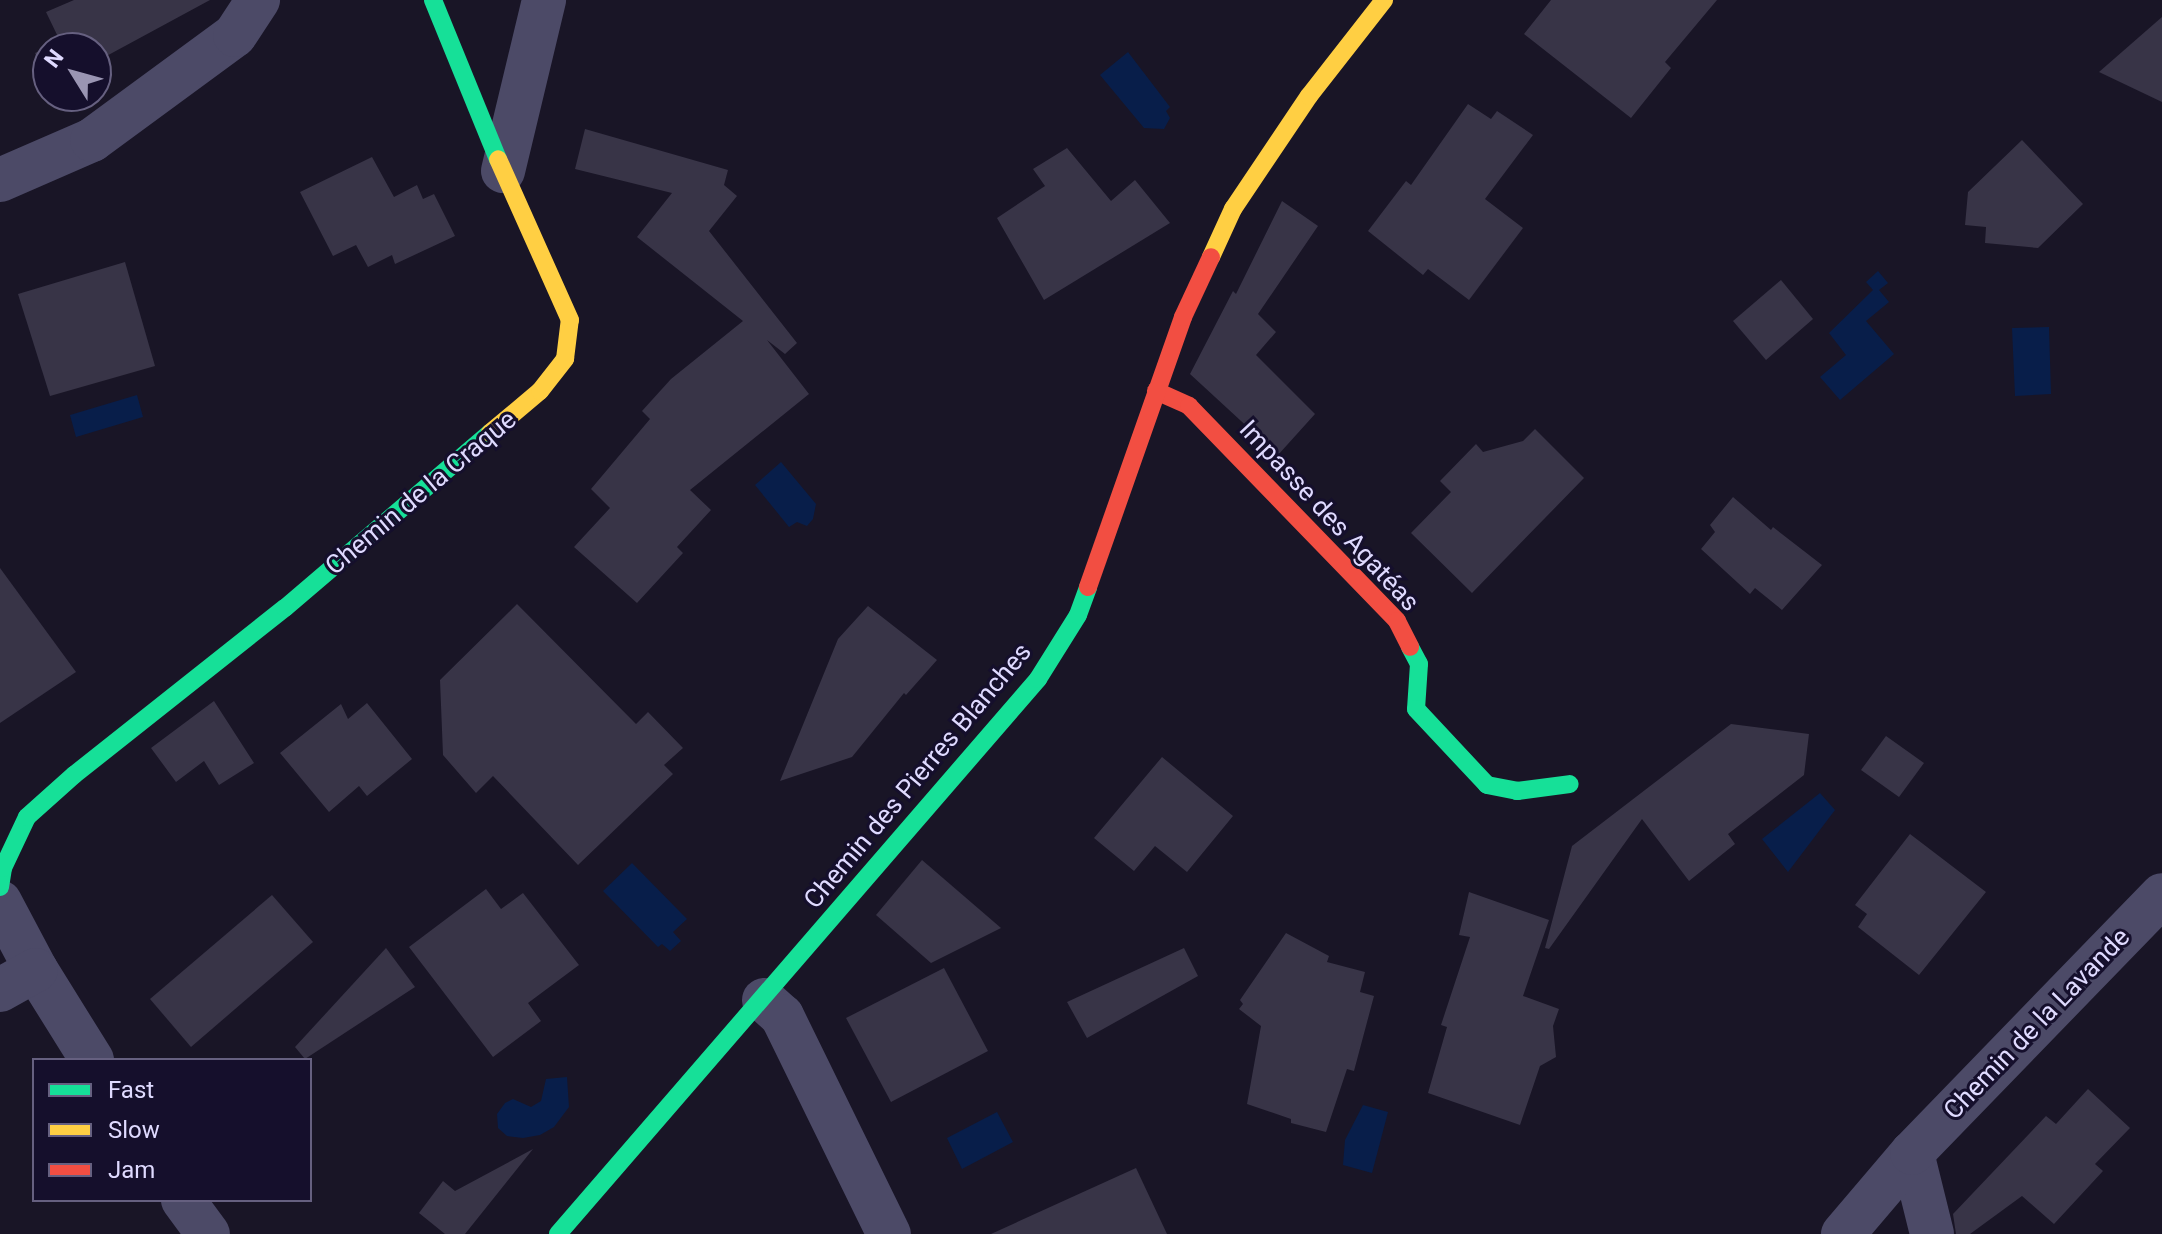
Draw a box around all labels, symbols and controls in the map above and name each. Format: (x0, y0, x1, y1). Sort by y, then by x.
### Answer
north arrow (32, 32, 112, 112)
text: N (39, 45, 69, 72)
street label: Chemin de la Craque (319, 404, 523, 582)
street label: Impasse des Agatéas (1232, 414, 1426, 618)
street label: Chemin des Pierres Blanches (798, 637, 1038, 915)
street label: Chemin de la Lavande (1938, 922, 2136, 1126)
legend (32, 1058, 312, 1202)
text: Fast (108, 1076, 154, 1104)
text: Slow (108, 1116, 160, 1144)
text: Jam (108, 1156, 155, 1184)

